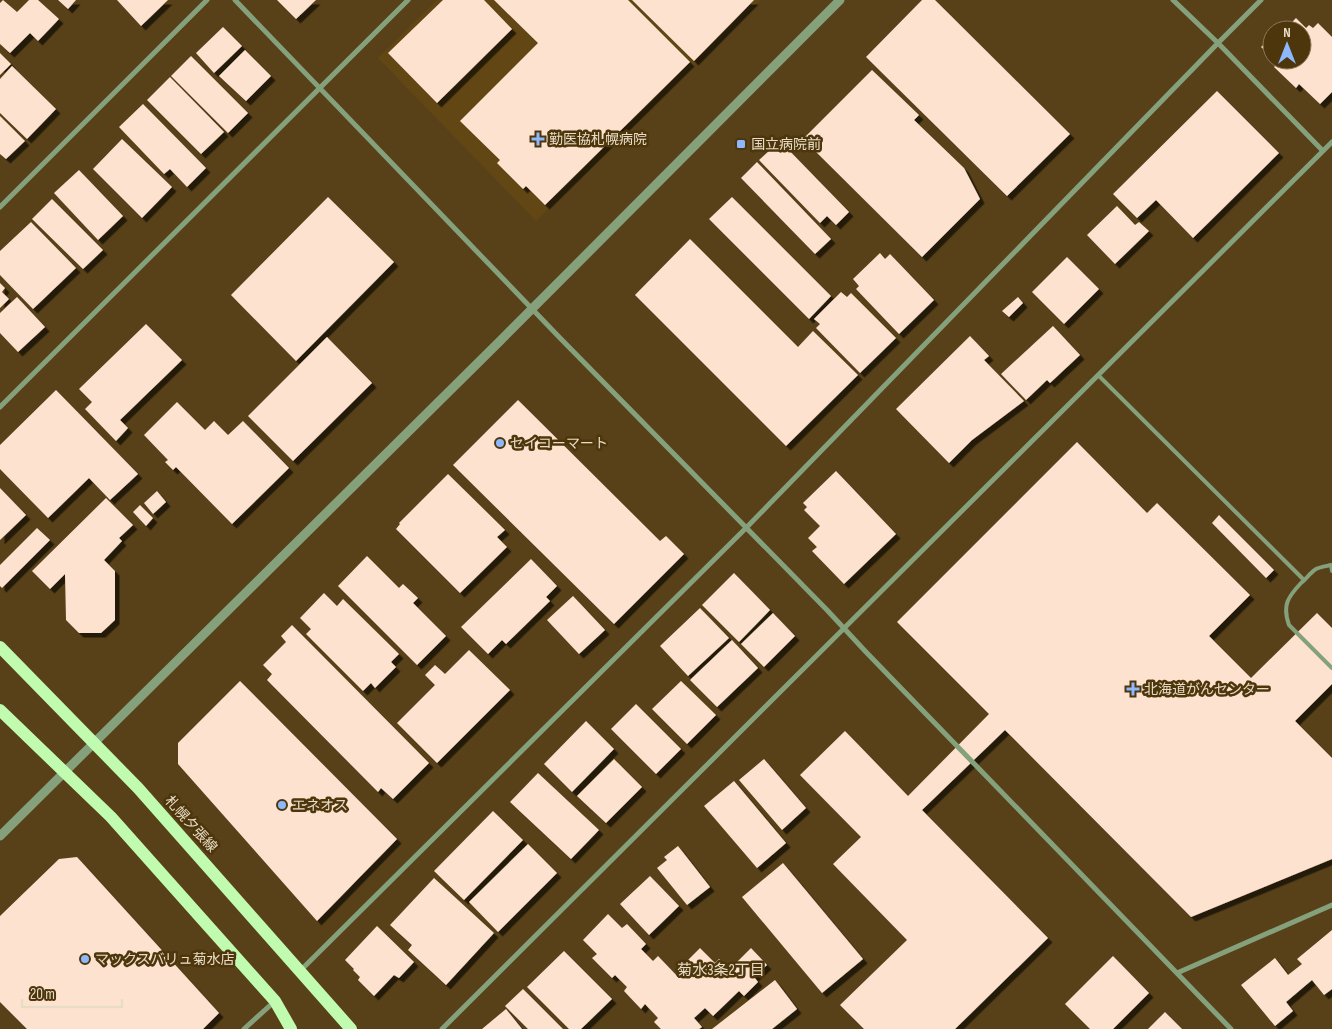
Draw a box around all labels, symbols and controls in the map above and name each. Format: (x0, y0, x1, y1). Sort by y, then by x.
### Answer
north arrow (1262, 20, 1312, 70)
text: N (1283, 24, 1291, 41)
place label: 勤医協札幌病院 (549, 131, 647, 148)
marker: 勤医協札幌病院 (531, 132, 545, 146)
place label: 国立病院前 (751, 136, 821, 153)
marker: 国立病院前 (735, 138, 747, 150)
place label: セイコーマート (510, 435, 608, 452)
marker: セイコーマート (494, 437, 506, 449)
place label: 北海道がんセンター (1144, 681, 1270, 698)
marker: 北海道がんセンター (1126, 682, 1140, 696)
street label: 札幌夕張線 (161, 792, 221, 856)
place label: エネオス (292, 797, 348, 814)
marker: エネオス (276, 799, 288, 811)
place label: マックスバリュ菊水店 (95, 951, 235, 968)
marker: マックスバリュ菊水店 (79, 953, 91, 965)
district label: 菊水3条2丁目 (677, 961, 765, 980)
scale bar (22, 976, 122, 1008)
text: 20 m (30, 985, 55, 1004)

